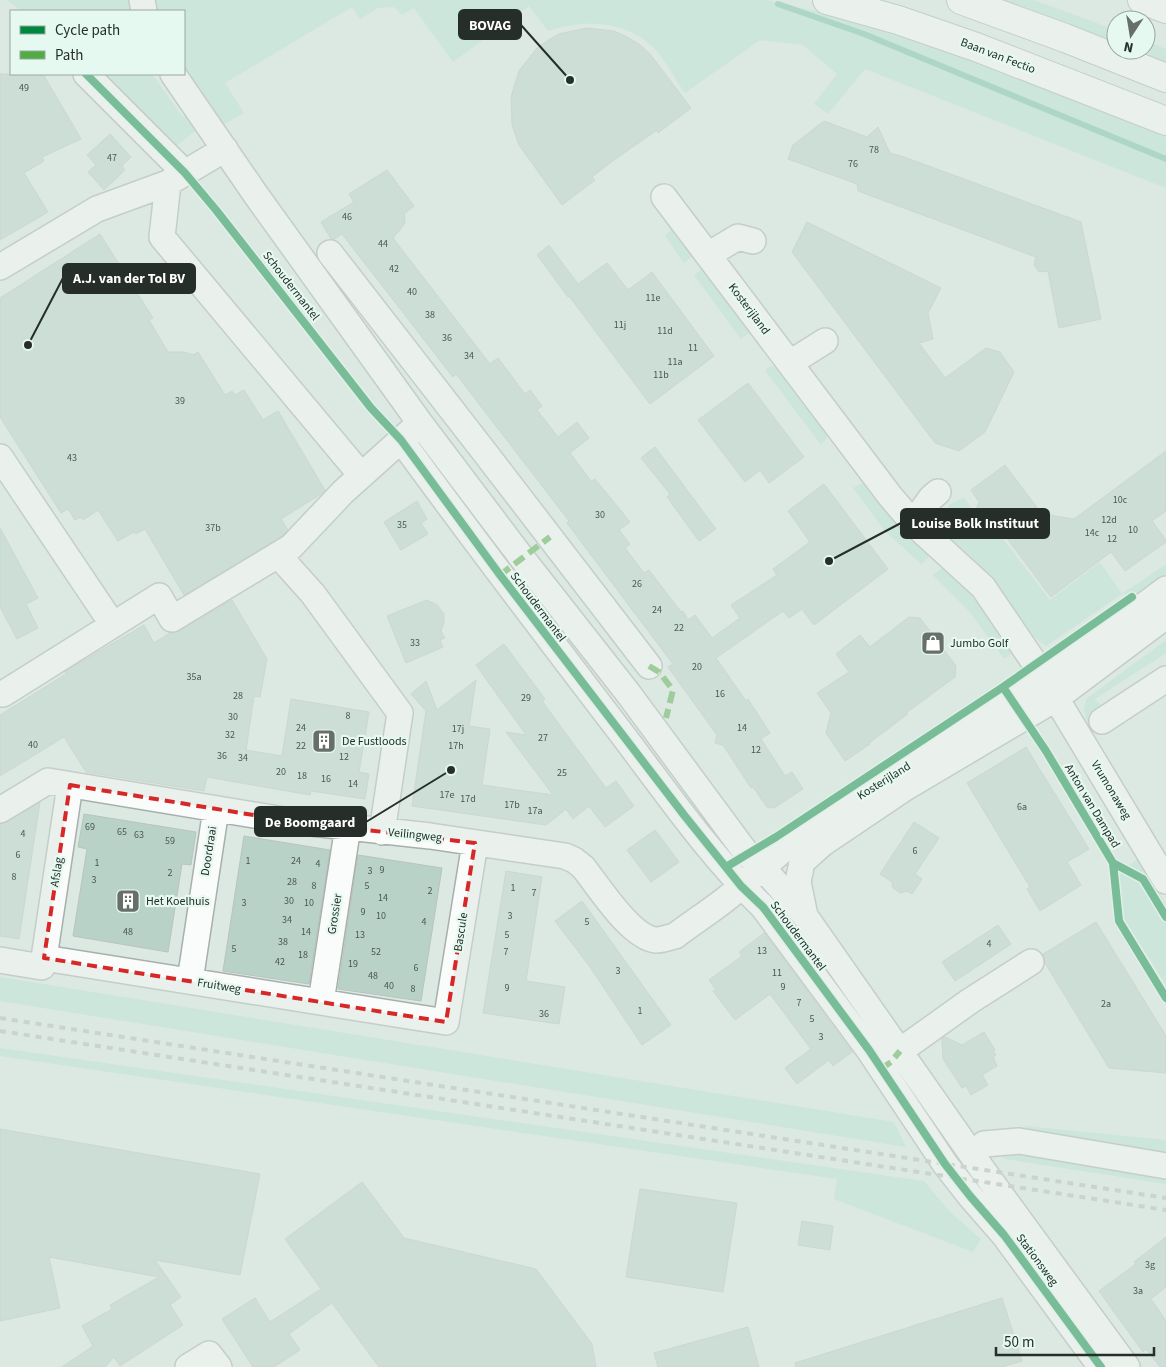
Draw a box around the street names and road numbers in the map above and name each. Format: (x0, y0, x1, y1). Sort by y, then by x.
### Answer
street label: Baan van Fectio (958, 34, 1038, 78)
street label: Schoudermantel (259, 248, 323, 324)
street label: Kosterijland (724, 280, 774, 338)
street label: Schoudermantel (506, 568, 570, 646)
street label: Vrumonaweg (1087, 757, 1135, 823)
street label: Kosterijland (854, 758, 914, 804)
street label: Anton van Dampad (1060, 761, 1124, 851)
street label: Veilingweg (387, 824, 443, 846)
street label: Doordraai (197, 825, 221, 877)
street label: Afslag (46, 856, 68, 888)
street label: Grossier (323, 892, 347, 936)
street label: Schoudermantel (766, 897, 830, 975)
street label: Bascule (450, 911, 472, 953)
street label: Fruitweg (196, 974, 242, 998)
street label: Stationsweg (1012, 1230, 1062, 1290)

